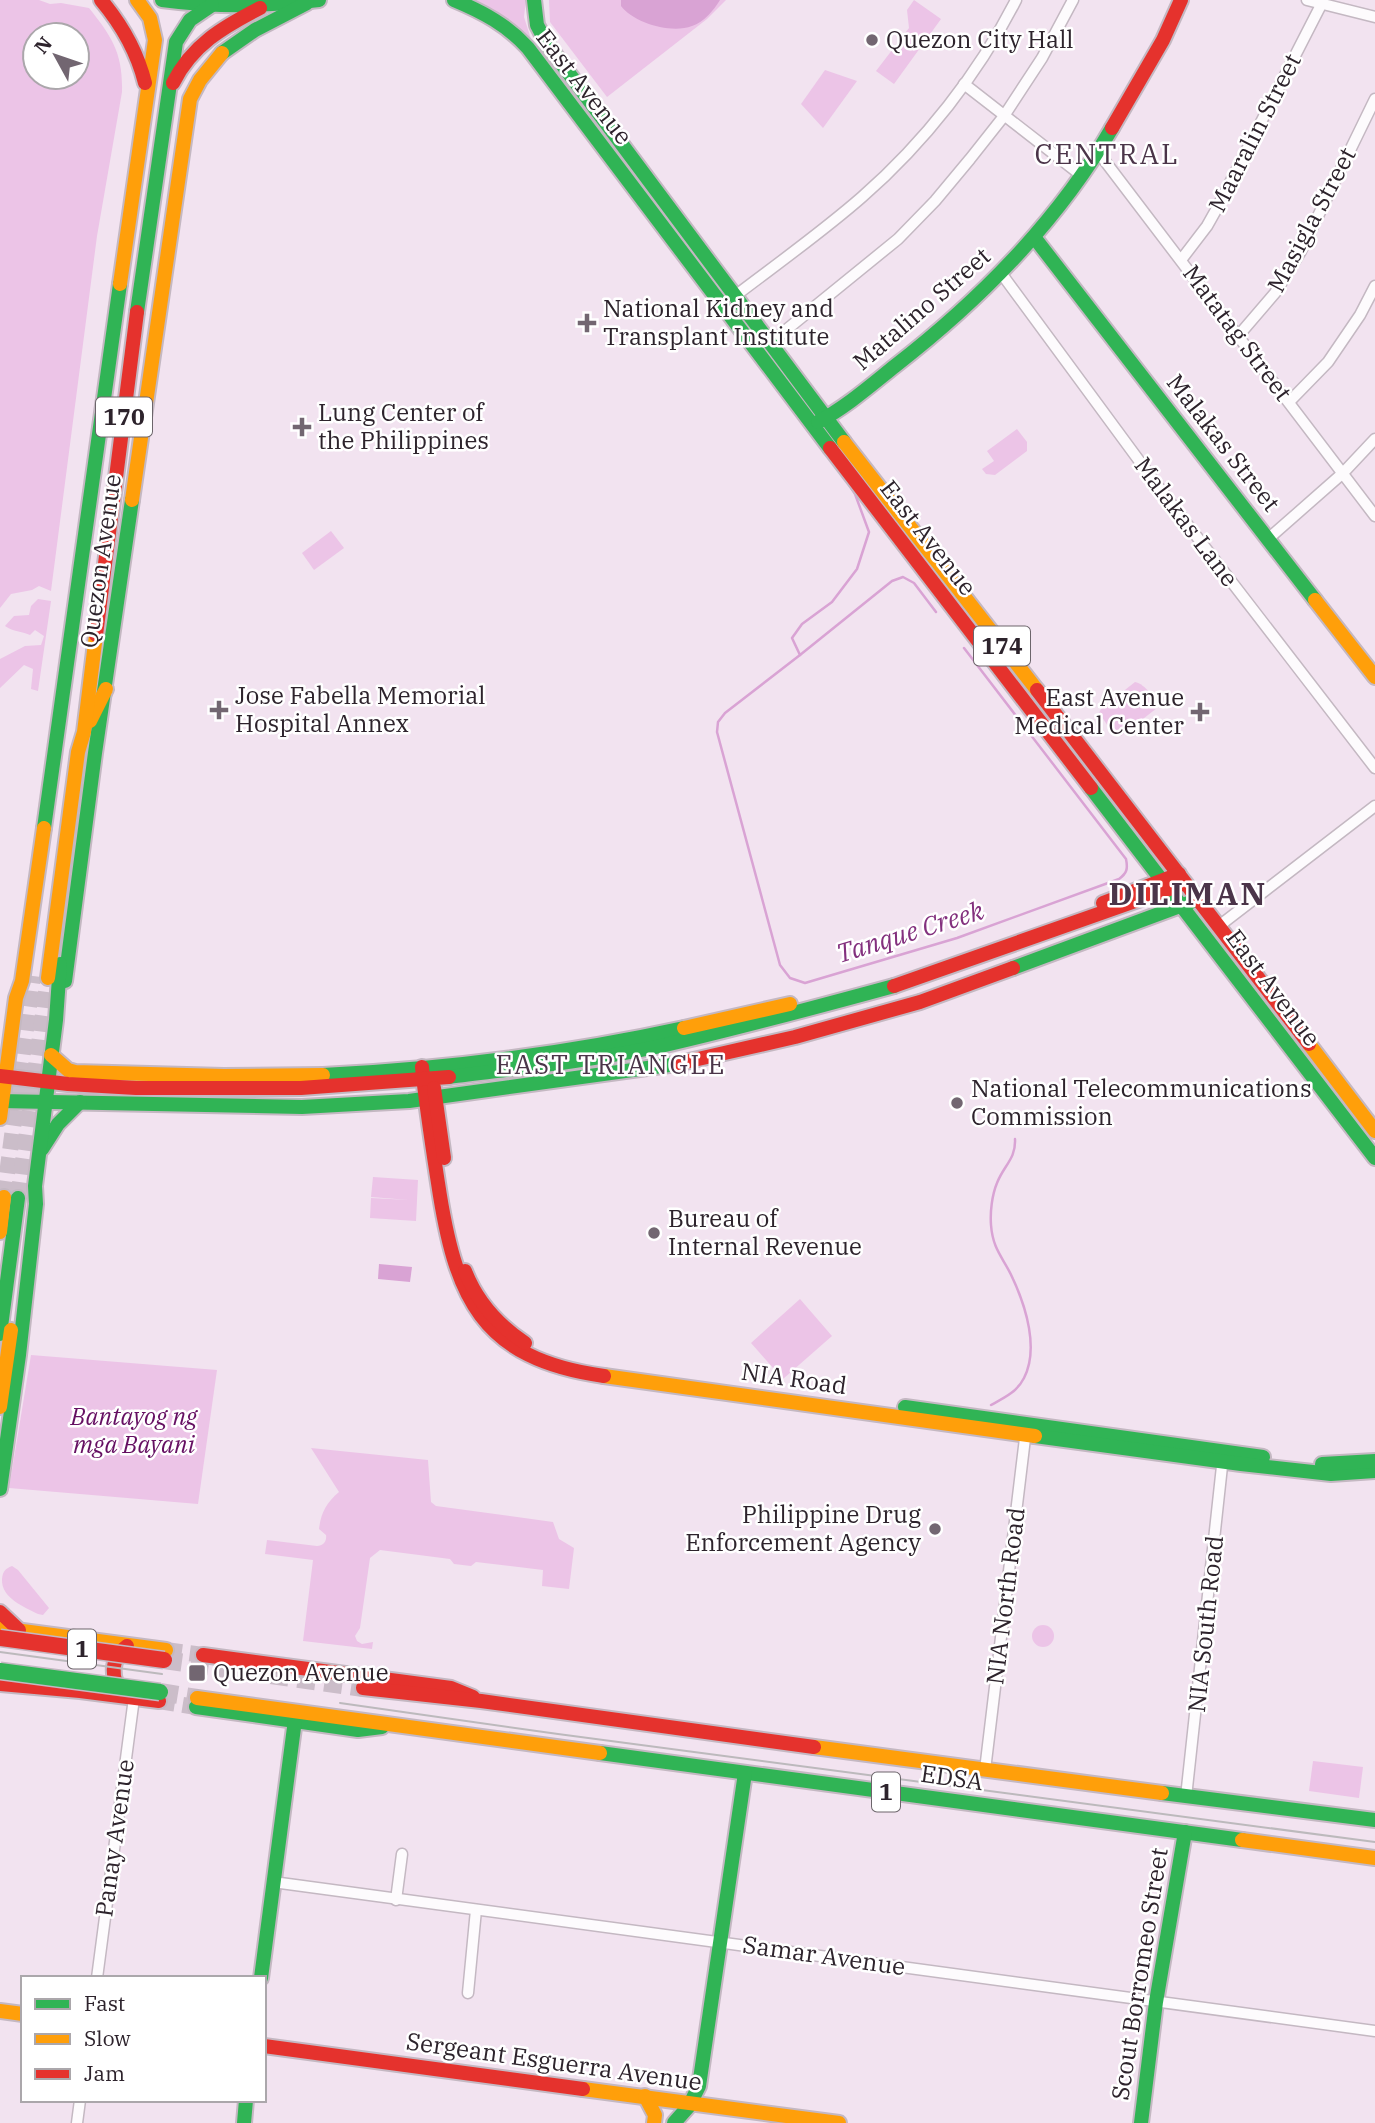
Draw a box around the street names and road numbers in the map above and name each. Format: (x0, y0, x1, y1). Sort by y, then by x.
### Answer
street label: East Avenue (530, 22, 640, 151)
street label: Maaralin Street (1200, 48, 1308, 217)
street label: Masigla Street (1260, 142, 1363, 298)
street label: Matalino Street (846, 240, 997, 377)
street label: Matatag Street (1176, 258, 1300, 407)
street label: Malakas Street (1160, 367, 1288, 518)
road number: 170 (96, 398, 152, 436)
street label: Malakas Lane (1128, 450, 1246, 593)
street label: Quezon Avenue (72, 472, 128, 650)
street label: East Avenue (874, 473, 984, 602)
road number: 174 (974, 626, 1030, 666)
street label: East Avenue (1219, 922, 1328, 1052)
street label: NIA Road (739, 1355, 849, 1401)
street label: NIA North Road (978, 1505, 1032, 1686)
street label: NIA South Road (1180, 1534, 1230, 1714)
road number: 1 (68, 1630, 96, 1668)
street label: Panay Avenue (87, 1757, 141, 1919)
street label: EDSA (919, 1757, 986, 1797)
road number: 1 (872, 1772, 900, 1812)
street label: Scout Borromeo Street (1103, 1845, 1175, 2102)
street label: Samar Avenue (741, 1928, 907, 1982)
street label: Sergeant Esguerra Avenue (404, 2024, 704, 2098)

